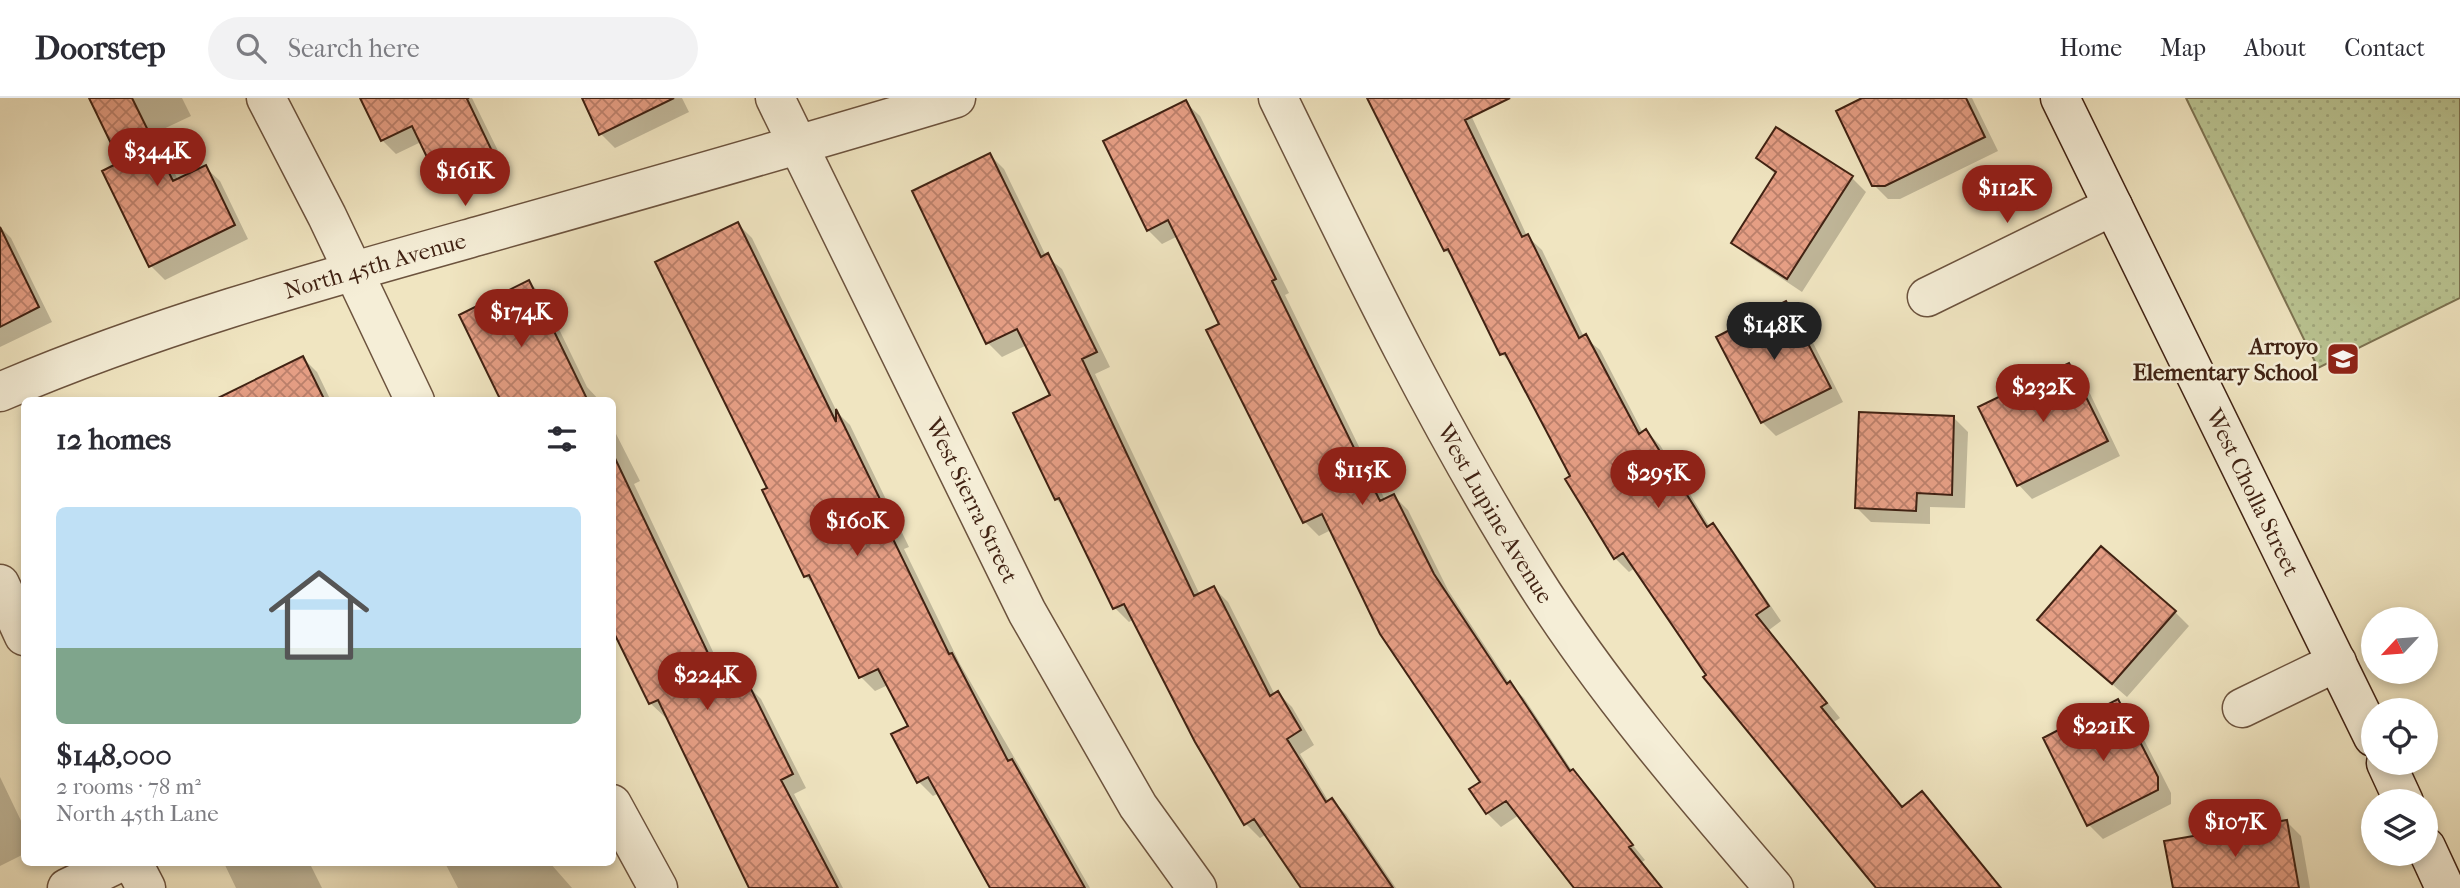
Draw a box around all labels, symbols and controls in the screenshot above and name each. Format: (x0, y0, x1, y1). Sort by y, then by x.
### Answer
search box (208, 17, 698, 80)
text: Doorstep (35, 29, 166, 68)
icon: search (232, 29, 270, 67)
text: Search here (288, 33, 420, 64)
text: Home (2060, 34, 2122, 62)
text: Map (2160, 34, 2206, 62)
text: About (2244, 34, 2306, 62)
text: Contact (2344, 34, 2425, 62)
pin: $344K (108, 129, 206, 188)
text: $344K (124, 137, 190, 164)
pin: $161K (416, 148, 514, 208)
text: $161K (436, 157, 494, 184)
pin: $112K (1958, 166, 2056, 225)
text: $112K (1978, 174, 2036, 201)
street label: North 45th Avenue (281, 227, 469, 305)
pin: $174K (472, 289, 570, 349)
text: $174K (490, 298, 552, 325)
pin: $148K (1725, 302, 1823, 362)
text: $148K (1743, 311, 1805, 338)
place label: Arroyo Elementary School (2133, 333, 2319, 386)
school or university icon: Arroyo Elementary School (2324, 340, 2362, 378)
pin: $232K (1994, 364, 2092, 424)
text: $232K (2012, 373, 2074, 400)
street label: West Cholla Street (2200, 403, 2305, 581)
street label: West Sierra Street (920, 413, 1023, 587)
street label: West Lupine Avenue (1431, 418, 1559, 609)
icon: filters (543, 420, 581, 458)
text: 12 homes (56, 422, 171, 457)
pin: $115K (1313, 448, 1411, 507)
pin: $295K (1609, 450, 1707, 510)
text: $115K (1334, 456, 1390, 483)
text: $295K (1626, 459, 1690, 486)
pin: $160K (808, 498, 906, 558)
text: $160K (826, 507, 888, 534)
icon: home (256, 552, 382, 678)
north arrow (2361, 607, 2438, 684)
map controls (2361, 607, 2438, 866)
pin: $224K (658, 652, 756, 712)
text: $224K (674, 661, 740, 688)
button: locate (2361, 698, 2438, 775)
pin: $221K (2054, 704, 2152, 763)
text: $221K (2072, 712, 2134, 739)
text: $148,000 (56, 738, 172, 773)
text: 2 rooms · 78 m² (56, 773, 201, 800)
button: layers (2361, 789, 2438, 866)
text: North 45th Lane (56, 800, 219, 827)
pin: $107K (2186, 800, 2284, 859)
text: $107K (2204, 808, 2266, 835)

